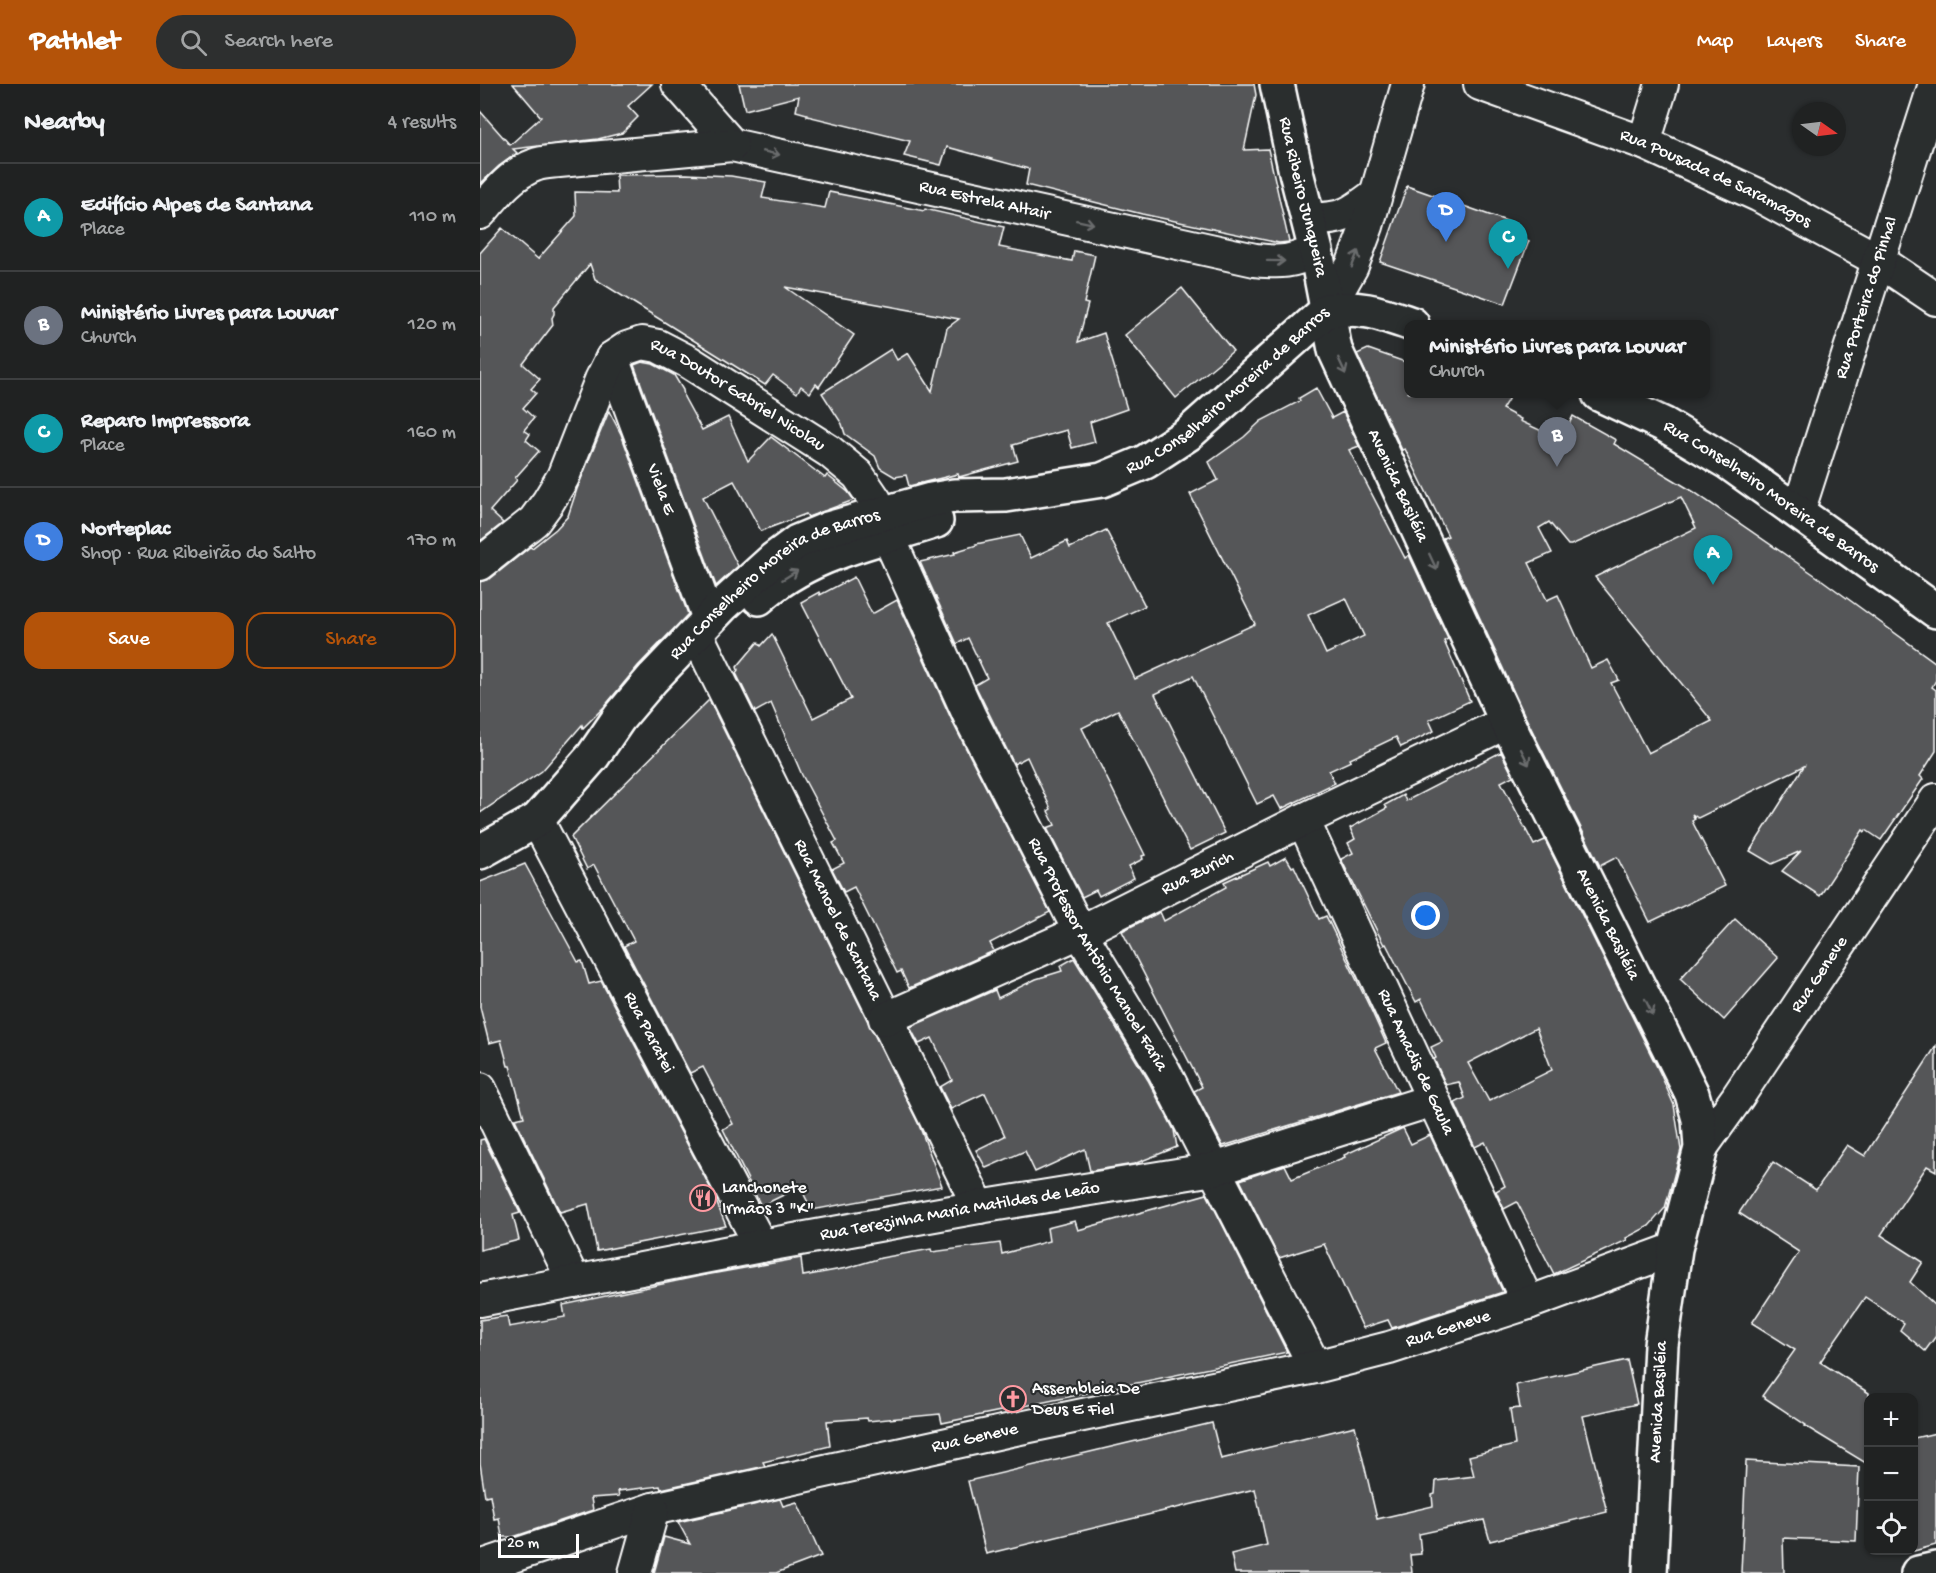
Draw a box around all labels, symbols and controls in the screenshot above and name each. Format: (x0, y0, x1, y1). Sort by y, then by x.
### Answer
search box (156, 15, 576, 69)
text: Pathlet (30, 26, 120, 59)
icon: search (177, 26, 210, 59)
text: Search here (225, 29, 333, 55)
text: Map (1697, 30, 1733, 55)
text: Layers (1766, 30, 1822, 55)
text: Share (1855, 30, 1906, 55)
north arrow (1792, 102, 1846, 156)
text: Nearby (24, 108, 105, 139)
text: 4 results (388, 112, 456, 135)
street label: Rua Ribeiro Junqueira (1274, 115, 1331, 280)
street label: Rua Pousada de Saramagos (1617, 125, 1816, 233)
one-way arrow (761, 148, 781, 159)
street label: Rua Estrela Altair (917, 176, 1054, 225)
pin: D (1426, 192, 1466, 242)
text: Edifício Alpes de Santana (81, 193, 312, 219)
text: A (38, 206, 49, 229)
text: 110 m (410, 206, 456, 229)
street label: Rua Porteira do Pinhal (1831, 214, 1902, 381)
one-way arrow (1075, 217, 1094, 229)
text: Place (81, 219, 125, 242)
pin: C (1488, 220, 1528, 269)
one-way arrow (1350, 250, 1361, 268)
one-way arrow (1265, 255, 1285, 267)
text: Ministério Livres para Louvar (81, 301, 337, 327)
street label: Rua Conselheiro Moreira de Barros (1123, 301, 1335, 479)
text: B (38, 314, 49, 337)
text: 120 m (408, 314, 456, 337)
popup (1404, 320, 1710, 398)
text: Church (81, 327, 137, 350)
street label: Rua Doutor Gabriel Nicolau (649, 334, 829, 456)
text: Ministério Livres para Louvar (1429, 335, 1685, 361)
one-way arrow (1337, 356, 1349, 374)
text: Church (1429, 361, 1485, 384)
text: Reparo Impressora (81, 409, 250, 435)
street label: Rua Conselheiro Moreira de Barros (1659, 416, 1884, 578)
pin: B (1538, 418, 1576, 467)
text: C (38, 422, 49, 445)
text: 160 m (407, 422, 456, 445)
street label: Avenida Basiléia (1363, 426, 1433, 547)
text: Place (81, 435, 125, 458)
street label: Viela E (641, 460, 680, 518)
street label: Rua Conselheiro Moreira de Barros (665, 504, 884, 665)
text: Norteplac (81, 517, 170, 543)
text: D (37, 530, 50, 553)
text: 170 m (407, 530, 456, 553)
pin: A (1694, 536, 1732, 585)
text: Shop · Rua Ribeirão do Salto (81, 543, 316, 566)
one-way arrow (1428, 552, 1440, 570)
one-way arrow (781, 569, 798, 581)
button: Save (24, 612, 234, 669)
button: Share (246, 612, 456, 669)
one-way arrow (1520, 748, 1532, 766)
street label: Rua Professor Antônio Manoel Faria (1023, 834, 1173, 1076)
street label: Rua Manoel de Santana (789, 836, 887, 1005)
street label: Rua Zurich (1158, 846, 1237, 900)
street label: Avenida Basiléia (1571, 865, 1645, 984)
your location (1411, 901, 1440, 930)
street label: Rua Geneve (1786, 932, 1853, 1017)
street label: Rua Amadis de Gaula (1373, 986, 1459, 1139)
street label: Rua Paratei (619, 988, 679, 1077)
one-way arrow (1644, 998, 1655, 1016)
street label: Rua Terezinha Maria Matildes de Leão (818, 1177, 1101, 1246)
place label: Lanchonete Irmãos 3 "K" (722, 1178, 814, 1220)
restaurant icon: Lanchonete Irmãos 3 "K" (688, 1183, 718, 1213)
street label: Rua Geneve (1403, 1305, 1494, 1352)
street label: Avenida Basiléia (1645, 1340, 1673, 1463)
place label: Assembleia De Deus E Fiel (1031, 1379, 1141, 1421)
church icon: Assembleia De Deus E Fiel (998, 1384, 1028, 1414)
map controls (1864, 1393, 1918, 1555)
button: + (1864, 1393, 1918, 1447)
street label: Rua Geneve (930, 1418, 1021, 1458)
button: − (1864, 1447, 1918, 1501)
button: locate (1864, 1501, 1918, 1555)
scale bar (498, 1531, 579, 1558)
text: 20 m (507, 1535, 539, 1554)

